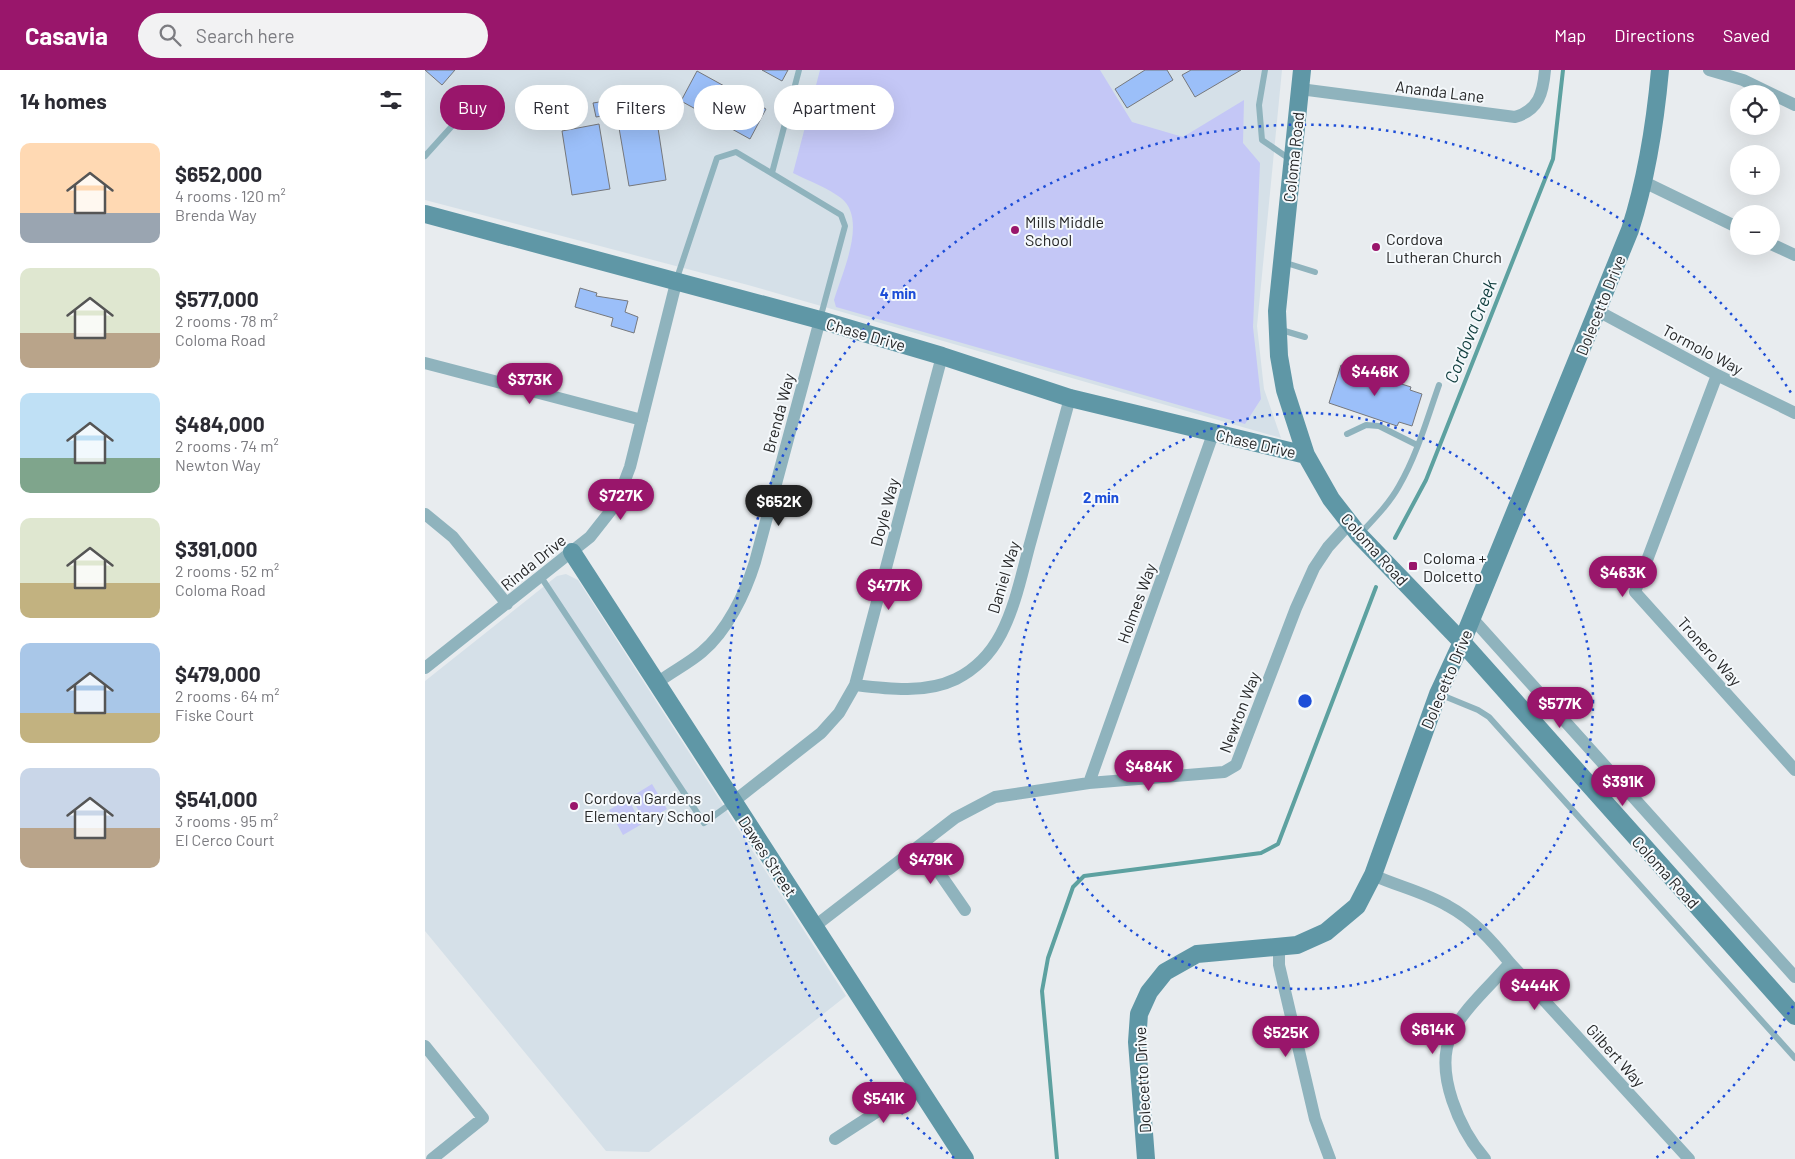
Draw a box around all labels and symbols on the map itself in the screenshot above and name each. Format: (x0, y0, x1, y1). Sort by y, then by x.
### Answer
street label: Ananda Lane (1394, 76, 1486, 106)
street label: Coloma Road (1279, 111, 1307, 203)
place label: Mills Middle School (1025, 212, 1104, 249)
marker: Mills Middle School (1009, 224, 1021, 236)
place label: Cordova Lutheran Church (1386, 229, 1502, 266)
marker: Cordova Lutheran Church (1370, 241, 1382, 253)
street label: Dolecetto Drive (1571, 252, 1629, 358)
water label: Cordova Creek (1439, 276, 1501, 386)
text: 4 min (880, 284, 916, 302)
street label: Chase Drive (824, 314, 908, 354)
street label: Tormolo Way (1659, 320, 1747, 378)
pin: $446K (1340, 354, 1410, 397)
pin: $373K (495, 362, 565, 405)
street label: Brenda Way (758, 371, 798, 455)
street label: Chase Drive (1214, 425, 1298, 461)
street label: Doyle Way (866, 475, 902, 548)
pin: $727K (586, 478, 656, 521)
pin: $652K (744, 484, 814, 527)
text: 2 min (1083, 488, 1119, 506)
street label: Coloma Road (1338, 509, 1412, 589)
street label: Rinda Drive (497, 530, 569, 594)
street label: Daniel Way (983, 538, 1023, 616)
place label: Coloma + Dolcetto (1423, 548, 1486, 585)
pin: $463K (1588, 556, 1658, 598)
street label: Holmes Way (1113, 560, 1160, 646)
marker: Coloma + Dolcetto (1407, 560, 1419, 572)
pin: $477K (854, 568, 924, 611)
street label: Tronero Way (1674, 613, 1746, 690)
street label: Dolecetto Drive (1416, 626, 1476, 732)
street label: Newton Way (1215, 668, 1263, 755)
pin: $577K (1525, 686, 1595, 729)
centre of rings (1296, 692, 1314, 710)
pin: $484K (1114, 750, 1184, 792)
pin: $391K (1588, 764, 1658, 807)
place label: Cordova Gardens Elementary School (584, 788, 714, 825)
marker: Cordova Gardens Elementary School (568, 800, 580, 812)
street label: Dawes Street (735, 812, 801, 900)
street label: Coloma Road (1629, 832, 1703, 912)
pin: $479K (896, 842, 966, 885)
pin: $444K (1500, 968, 1570, 1011)
pin: $614K (1398, 1012, 1468, 1055)
pin: $525K (1251, 1016, 1321, 1058)
street label: Gilbert Way (1583, 1019, 1650, 1091)
street label: Dolecetto Drive (1130, 1026, 1154, 1134)
pin: $541K (849, 1082, 919, 1124)

